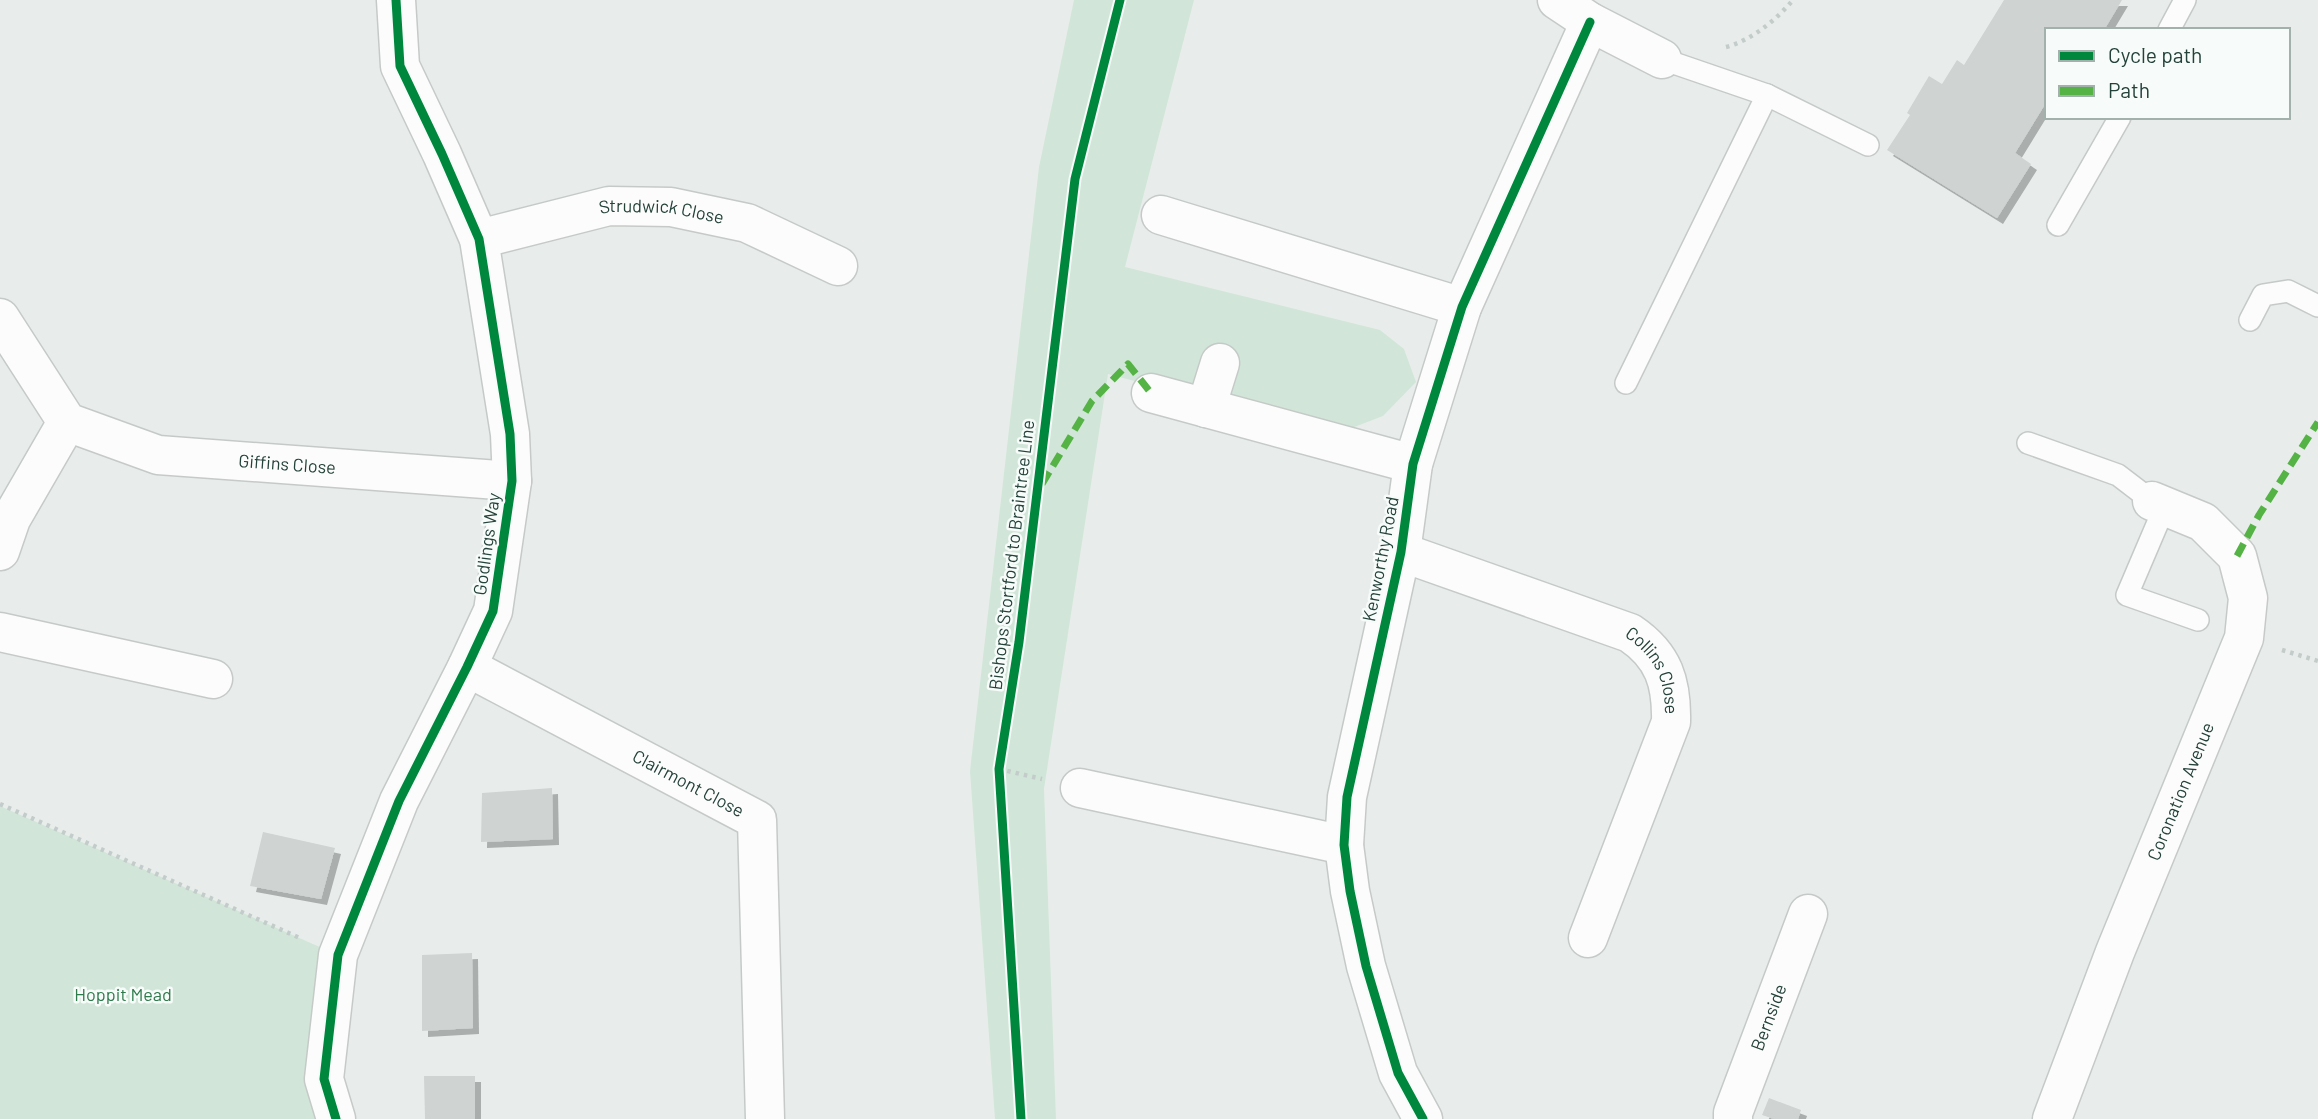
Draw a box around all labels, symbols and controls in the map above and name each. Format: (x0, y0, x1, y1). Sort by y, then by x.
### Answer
legend (2045, 28, 2290, 119)
text: Cycle path (2108, 42, 2202, 67)
text: Path (2108, 77, 2150, 102)
street label: Strudwick Close (596, 194, 726, 228)
street label: Bishops Stortford to Braintree Line (984, 418, 1039, 691)
street label: Giffins Close (238, 449, 337, 478)
street label: Godlings Way (468, 491, 504, 596)
street label: Kenworthy Road (1357, 494, 1403, 623)
street label: Collins Close (1622, 621, 1683, 715)
street label: Coronation Avenue (2142, 719, 2218, 863)
street label: Clairmont Close (629, 744, 748, 821)
street label: Bernside (1745, 981, 1791, 1054)
park label: Hoppit Mead (74, 983, 172, 1005)

